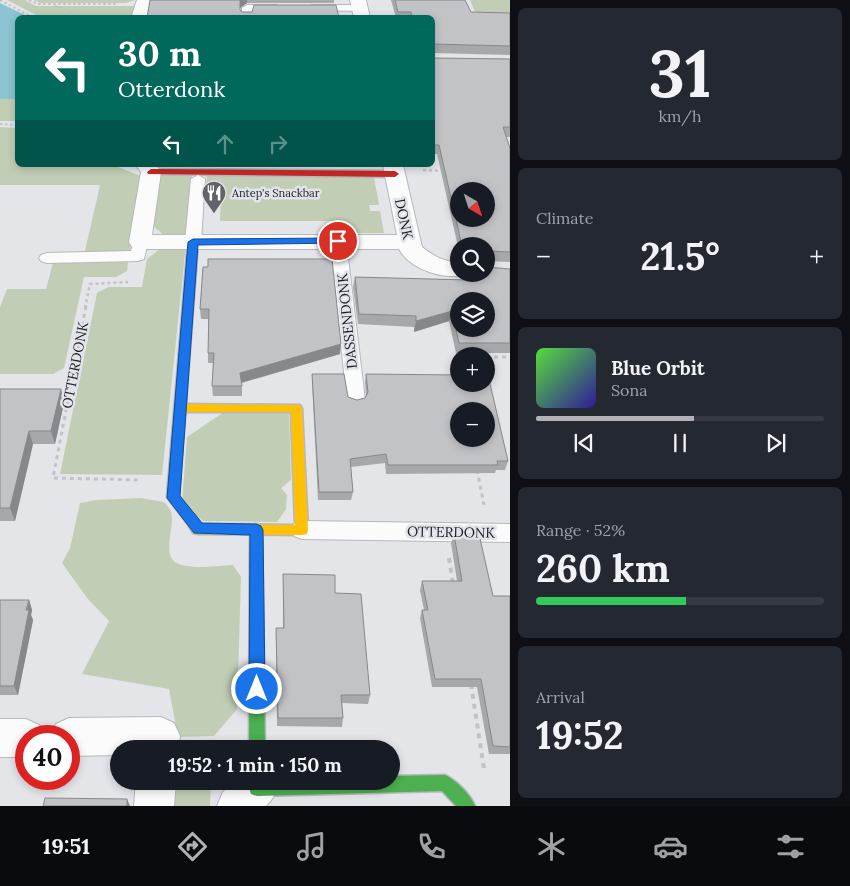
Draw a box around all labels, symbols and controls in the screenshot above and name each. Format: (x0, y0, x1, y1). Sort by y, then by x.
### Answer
text: 30 m (118, 31, 201, 76)
text: 31 (649, 32, 711, 115)
icon: left (35, 35, 100, 100)
text: Otterdonk (118, 75, 225, 103)
text: km/h (658, 106, 702, 126)
icon: left (158, 130, 186, 158)
icon: ahead (211, 130, 239, 158)
icon: right (264, 130, 292, 158)
restaurant icon: Antep's Snackbar (201, 180, 227, 214)
north arrow (450, 182, 495, 228)
map controls (450, 182, 495, 447)
place label: Antep's Snackbar (231, 186, 320, 200)
street label: DONK (391, 197, 417, 242)
text: Climate (536, 208, 593, 228)
pin (317, 220, 359, 262)
icon: arrive (324, 227, 352, 255)
text: 21.5° (640, 232, 720, 280)
button: search (450, 237, 495, 282)
text: − (536, 239, 551, 275)
text: + (809, 239, 824, 275)
street label: DASSENDONK (333, 272, 361, 370)
button: layers (450, 292, 495, 337)
street label: OTTERDONK (58, 320, 92, 410)
button: + (450, 347, 495, 392)
text: Blue Orbit (611, 356, 705, 380)
text: Sona (611, 380, 647, 400)
button: − (450, 402, 495, 447)
icon: previous (570, 429, 598, 457)
icon: pause (666, 429, 694, 457)
icon: next (762, 429, 790, 457)
text: Range · 52% (536, 520, 625, 540)
street label: OTTERDONK (407, 522, 496, 542)
text: 260 km (536, 544, 670, 592)
position arrow (230, 662, 282, 714)
text: Arrival (536, 687, 585, 707)
text: 19:52 (536, 711, 624, 759)
speed limit sign: 40 (15, 725, 80, 790)
text: 19:52 · 1 min · 150 m (168, 753, 342, 777)
icon: directions (175, 829, 210, 864)
icon: music (294, 829, 329, 864)
icon: phone (414, 829, 449, 864)
icon: climate (534, 829, 569, 864)
icon: car (653, 829, 688, 864)
icon: filters (773, 829, 808, 864)
text: 19:51 (42, 832, 90, 860)

